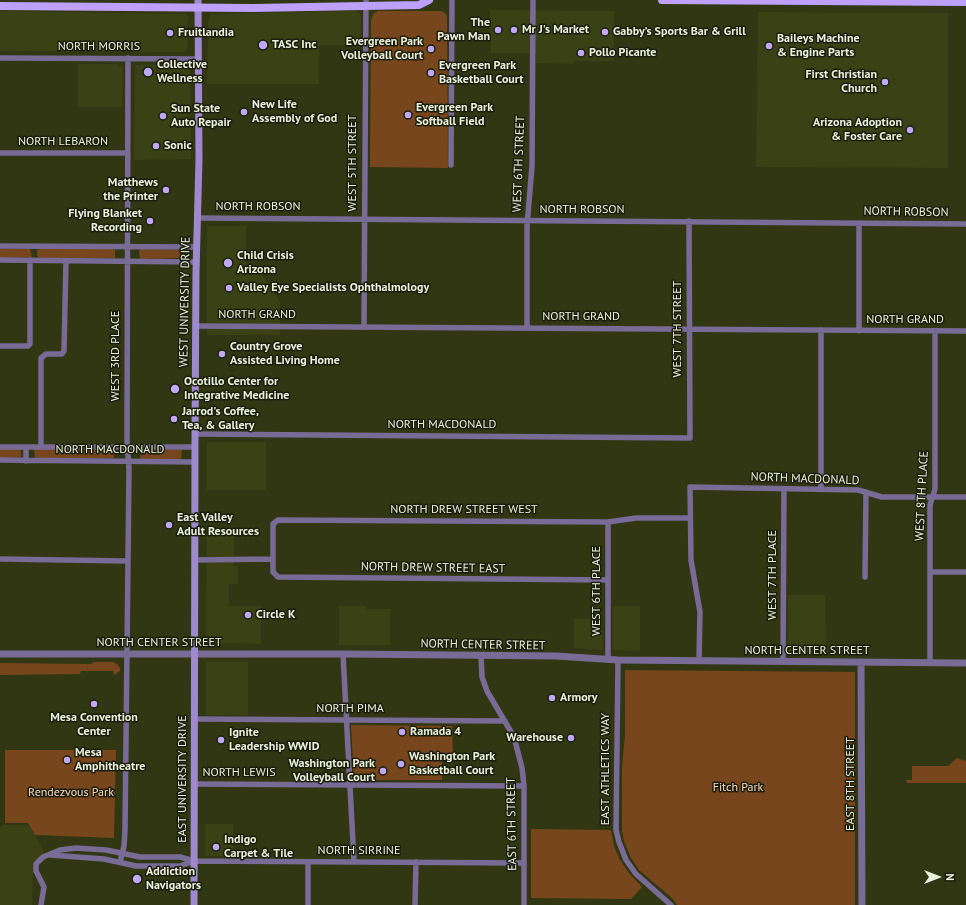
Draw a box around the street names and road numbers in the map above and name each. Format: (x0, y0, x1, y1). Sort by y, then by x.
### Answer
street label: NORTH MORRIS (58, 40, 140, 54)
street label: WEST 5TH STREET (346, 115, 360, 211)
street label: WEST 6TH STREET (510, 115, 528, 213)
street label: NORTH LEBARON (18, 135, 108, 149)
street label: NORTH ROBSON (215, 200, 301, 214)
street label: NORTH ROBSON (539, 203, 625, 217)
street label: NORTH ROBSON (863, 204, 949, 220)
street label: WEST UNIVERSITY DRIVE (177, 237, 193, 367)
street label: WEST 7TH STREET (671, 281, 685, 377)
street label: NORTH GRAND (218, 308, 296, 322)
street label: NORTH GRAND (542, 310, 620, 324)
street label: WEST 3RD PLACE (109, 311, 123, 401)
street label: NORTH GRAND (866, 313, 944, 327)
street label: NORTH MACDONALD (388, 418, 496, 432)
street label: NORTH MACDONALD (56, 443, 164, 457)
street label: WEST 8TH PLACE (912, 451, 932, 541)
street label: NORTH MACDONALD (750, 470, 860, 488)
street label: NORTH DREW STREET WEST (390, 503, 538, 517)
street label: WEST 7TH PLACE (766, 530, 780, 620)
street label: WEST 6TH PLACE (590, 546, 604, 636)
street label: NORTH DREW STREET EAST (361, 560, 505, 576)
street label: NORTH CENTER STREET (96, 636, 222, 650)
street label: NORTH CENTER STREET (420, 637, 546, 653)
street label: NORTH CENTER STREET (744, 644, 870, 658)
street label: NORTH PIMA (316, 702, 384, 716)
street label: EAST ATHLETICS WAY (599, 713, 613, 825)
street label: EAST UNIVERSITY DRIVE (176, 715, 190, 843)
street label: EAST 8TH STREET (844, 737, 858, 831)
street label: NORTH LEWIS (202, 766, 276, 780)
street label: EAST 6TH STREET (504, 777, 520, 871)
street label: NORTH SIRRINE (318, 844, 400, 858)

